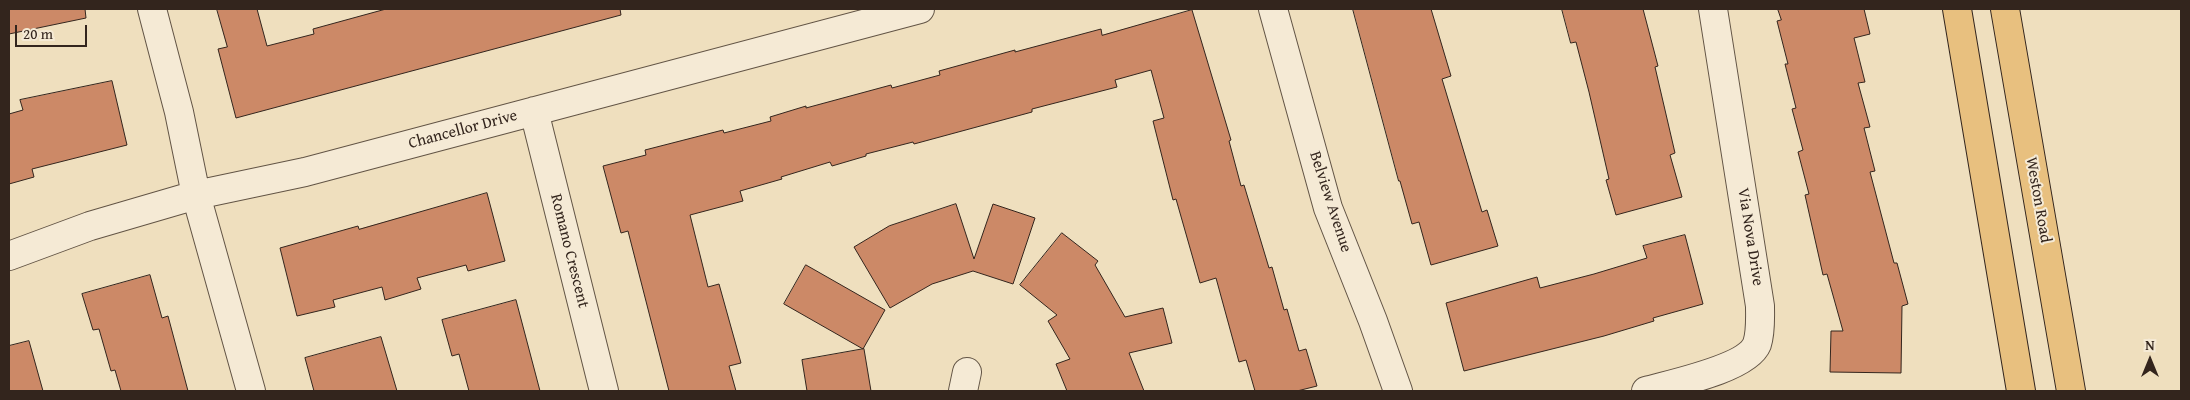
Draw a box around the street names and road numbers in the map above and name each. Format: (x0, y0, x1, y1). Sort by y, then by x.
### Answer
street label: Chancellor Drive (406, 106, 520, 154)
street label: Belview Avenue (1305, 149, 1355, 255)
street label: Weston Road (2021, 156, 2055, 244)
street label: Via Nova Drive (1733, 187, 1767, 287)
street label: Romano Crescent (546, 192, 592, 310)

